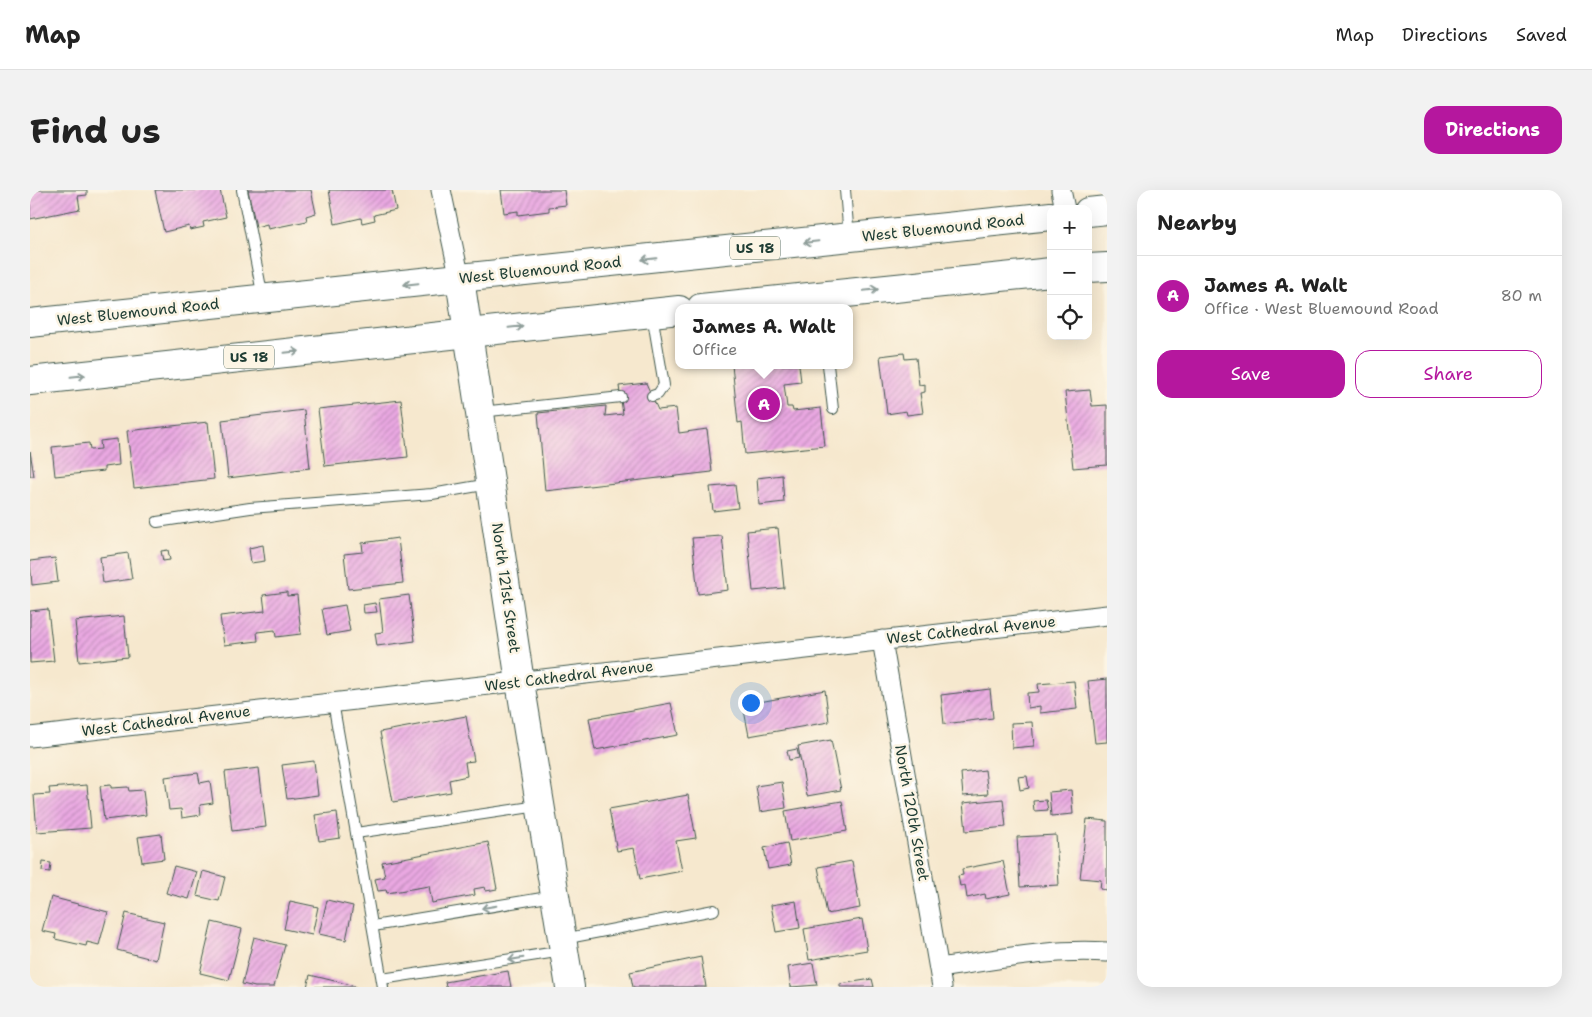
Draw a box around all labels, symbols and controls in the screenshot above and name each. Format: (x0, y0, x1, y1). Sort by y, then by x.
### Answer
text: Map (25, 19, 81, 51)
text: Map (1336, 23, 1374, 47)
text: Directions (1402, 23, 1488, 47)
text: Saved (1516, 23, 1567, 47)
button: Directions (1424, 106, 1562, 154)
text: Find us (30, 107, 161, 154)
map controls (1047, 205, 1092, 340)
button: + (1047, 205, 1092, 250)
street label: West Bluemound Road (861, 209, 1026, 246)
text: Nearby (1157, 209, 1237, 237)
road number: US 18 (730, 236, 780, 260)
one-way arrow (803, 237, 819, 247)
button: − (1047, 250, 1092, 295)
street label: West Bluemound Road (458, 251, 623, 288)
one-way arrow (642, 254, 658, 264)
text: James A. Walt (1204, 273, 1347, 298)
one-way arrow (404, 279, 420, 289)
text: A (1167, 285, 1179, 306)
text: 80 m (1501, 285, 1542, 306)
one-way arrow (863, 286, 879, 295)
street label: West Bluemound Road (56, 293, 221, 330)
button: locate (1047, 295, 1092, 340)
text: Office · West Bluemound Road (1204, 298, 1439, 319)
popup (675, 304, 853, 369)
text: James A. Walt (692, 314, 836, 339)
one-way arrow (508, 322, 524, 332)
text: Office (692, 339, 737, 360)
road number: US 18 (224, 346, 274, 368)
one-way arrow (284, 347, 300, 357)
button: Save (1157, 350, 1345, 398)
button: Share (1355, 350, 1542, 398)
one-way arrow (70, 371, 86, 381)
pin: A (748, 385, 780, 423)
street label: North 121st Street (487, 522, 525, 654)
street label: West Cathedral Avenue (885, 611, 1057, 649)
street label: West Cathedral Avenue (483, 656, 655, 696)
your location (738, 690, 764, 716)
street label: West Cathedral Avenue (80, 701, 252, 741)
street label: North 120th Street (890, 743, 934, 883)
one-way arrow (482, 902, 498, 912)
one-way arrow (509, 954, 525, 964)

